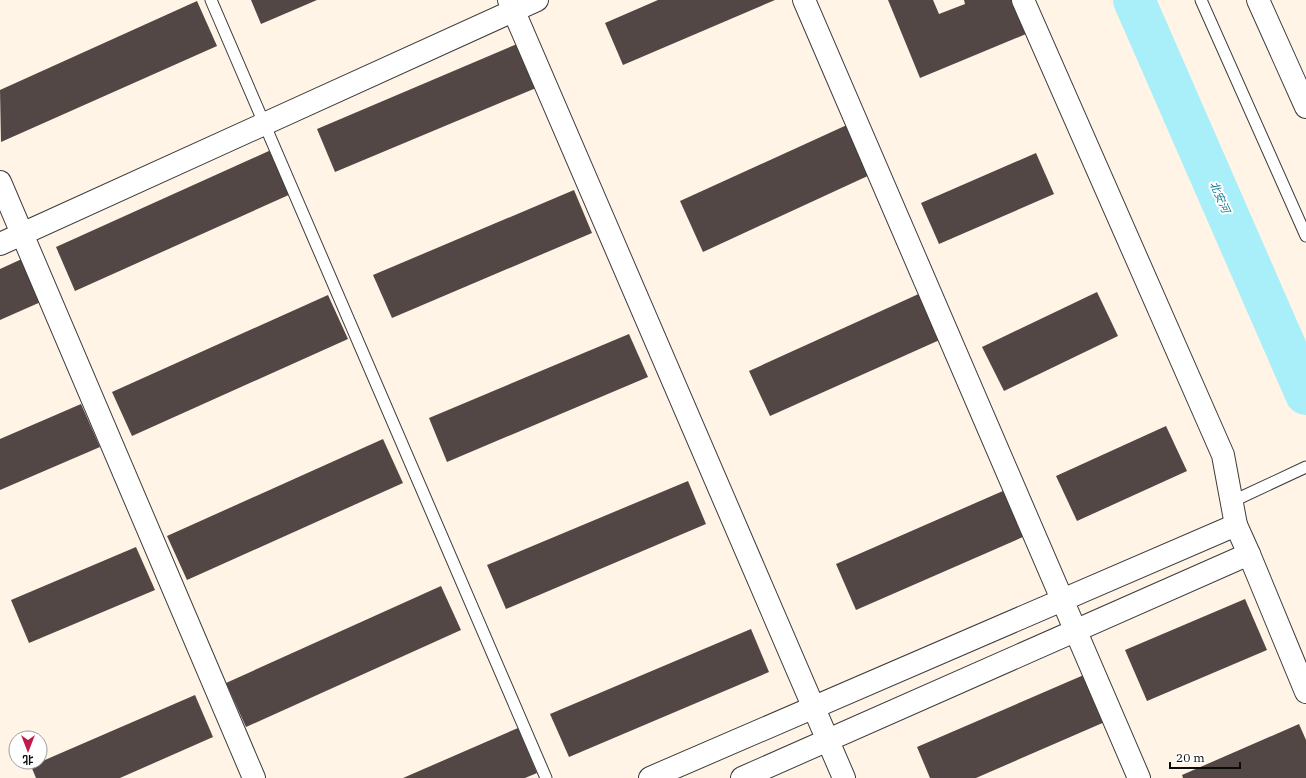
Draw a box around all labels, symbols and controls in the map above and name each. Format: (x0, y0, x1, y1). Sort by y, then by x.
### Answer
water label: 北安河 (1207, 179, 1234, 217)
north arrow (8, 730, 48, 770)
scale bar (1170, 744, 1240, 770)
text: 20 m (1176, 750, 1205, 765)
text: 北 (23, 753, 34, 767)

